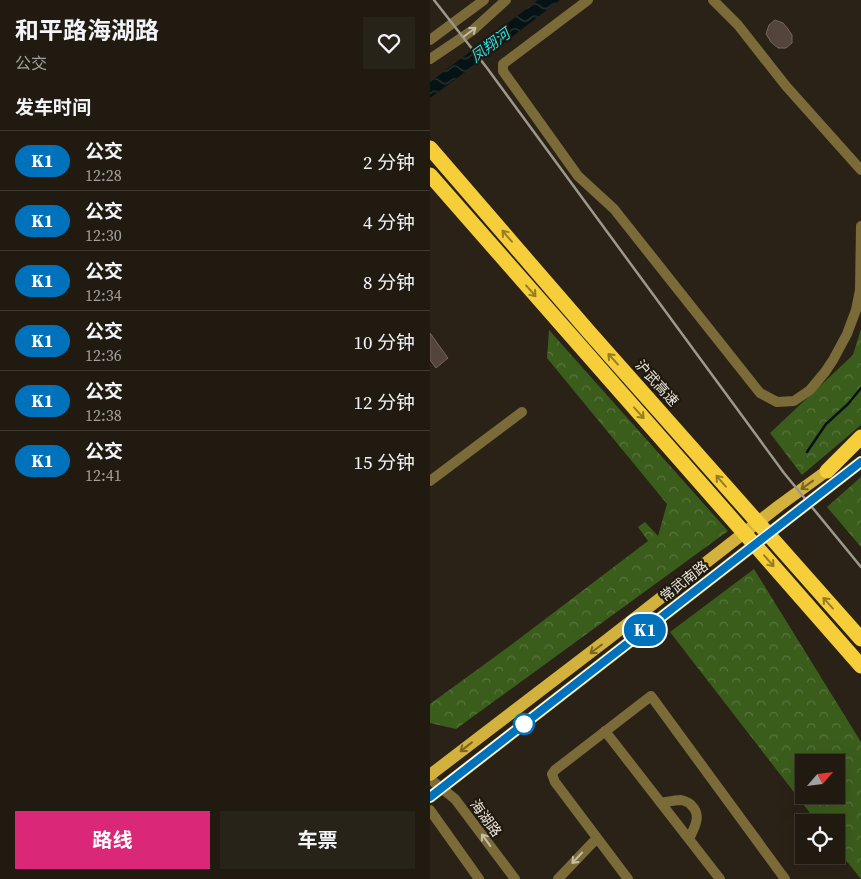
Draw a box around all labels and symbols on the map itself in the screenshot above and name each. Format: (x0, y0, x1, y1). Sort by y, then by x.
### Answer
water label: 凤翔河 (466, 21, 517, 67)
one-way arrow (463, 26, 476, 37)
one-way arrow (501, 230, 512, 243)
one-way arrow (525, 284, 537, 297)
one-way arrow (608, 353, 619, 366)
street label: 沪武高速 (631, 356, 683, 410)
one-way arrow (633, 406, 644, 419)
one-way arrow (715, 474, 727, 487)
one-way arrow (800, 480, 814, 490)
one-way arrow (763, 554, 774, 567)
street label: 常武南路 (656, 556, 712, 606)
one-way arrow (823, 596, 834, 609)
line badge: K1 (622, 614, 668, 646)
one-way arrow (590, 643, 603, 654)
unlabelled marker (513, 713, 535, 735)
one-way arrow (460, 741, 473, 752)
north arrow (795, 754, 845, 804)
street label: 海湖路 (466, 795, 506, 841)
one-way arrow (480, 834, 491, 847)
one-way arrow (571, 852, 583, 865)

